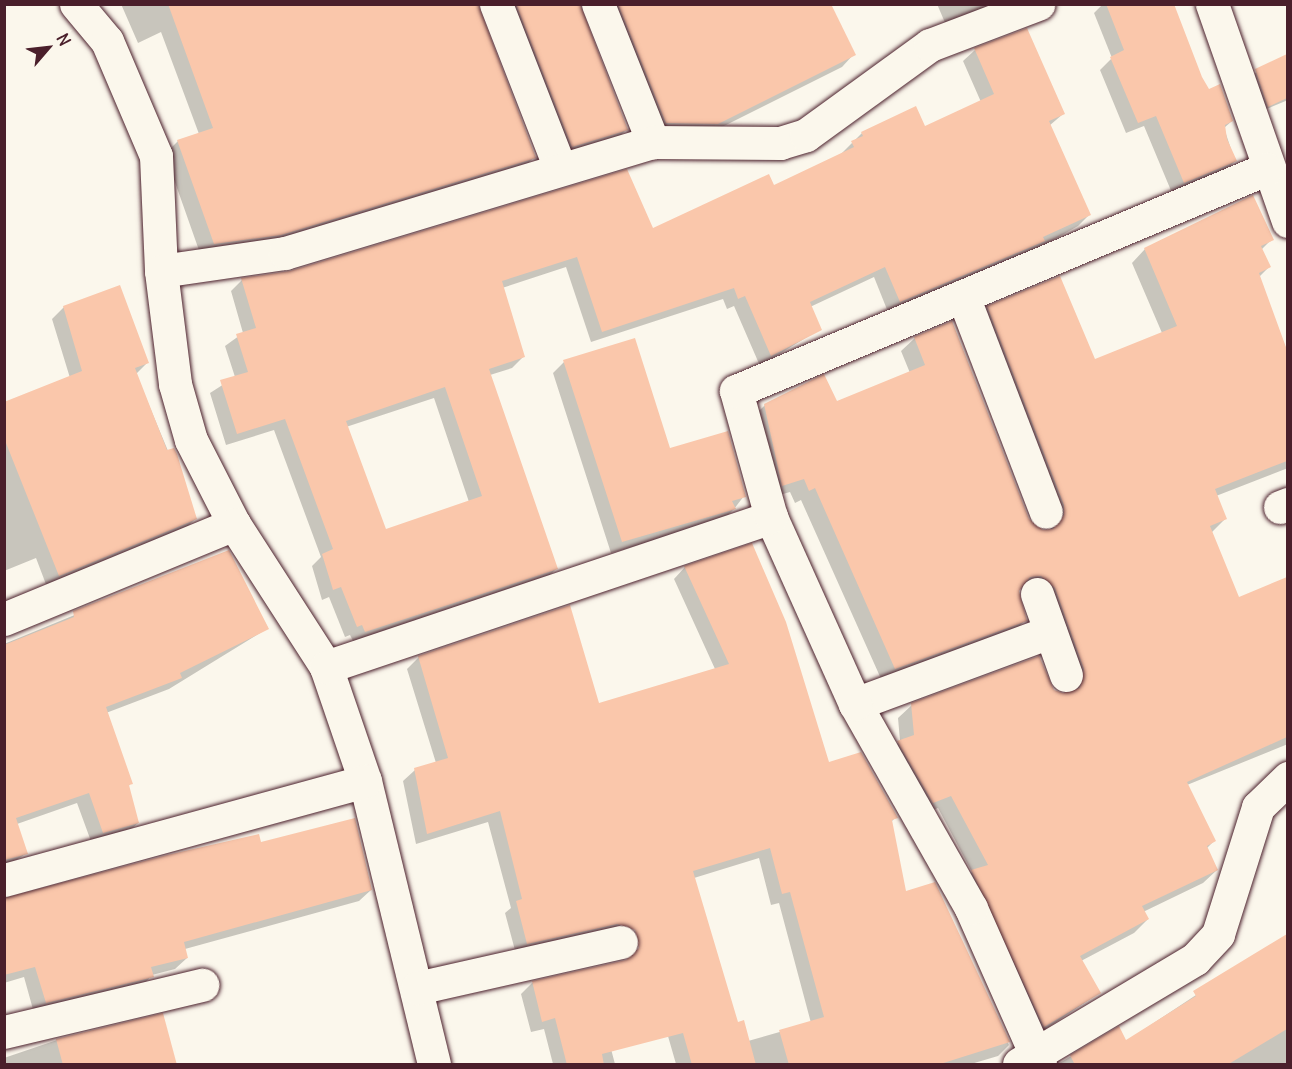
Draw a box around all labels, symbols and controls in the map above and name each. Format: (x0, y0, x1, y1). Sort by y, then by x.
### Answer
north arrow (18, 18, 78, 78)
text: N (52, 30, 75, 49)

